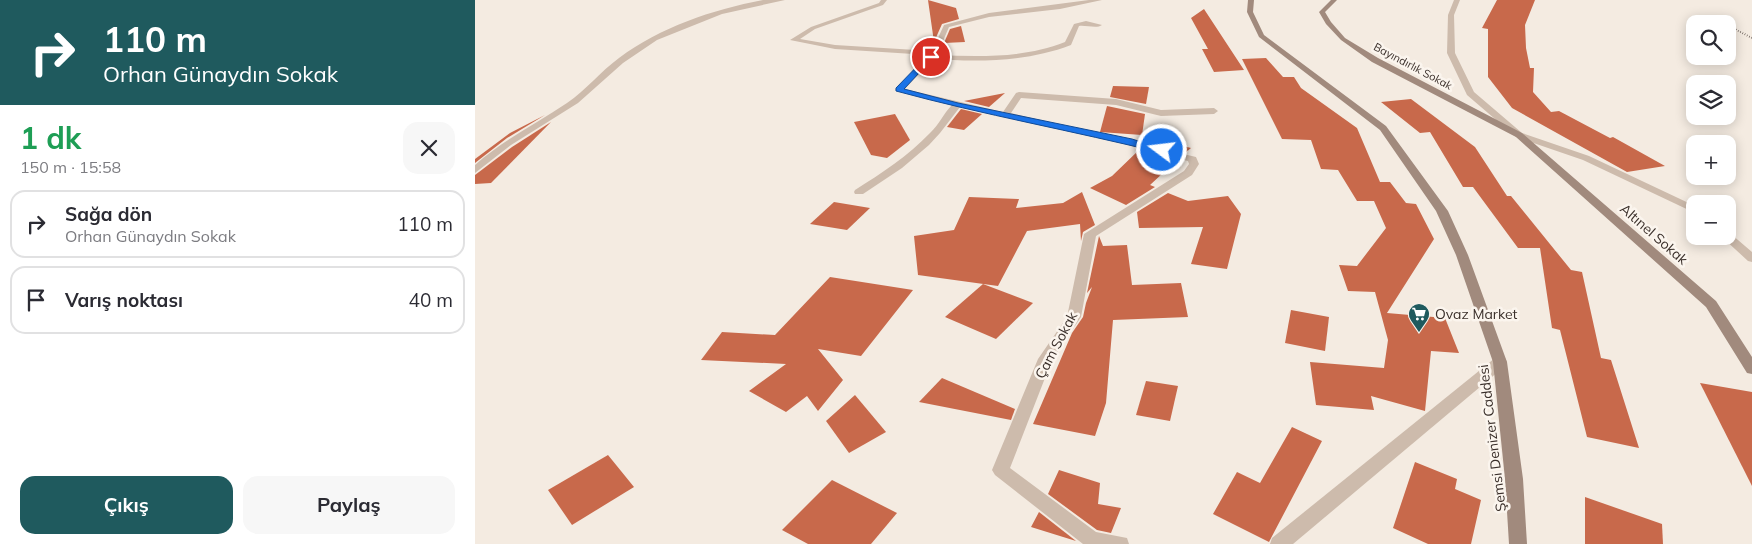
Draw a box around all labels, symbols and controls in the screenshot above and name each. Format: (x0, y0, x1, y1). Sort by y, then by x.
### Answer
map controls (1686, 15, 1736, 245)
button: search (1686, 15, 1736, 65)
text: 110 m (103, 17, 207, 61)
icon: right (20, 20, 85, 85)
pin (910, 36, 952, 78)
street label: Bayındırlık Sokak (1371, 39, 1455, 93)
icon: arrive (917, 43, 945, 71)
text: Orhan Günaydın Sokak (103, 60, 338, 88)
button: layers (1686, 75, 1736, 125)
text: 1 dk (20, 119, 81, 157)
button: close (403, 122, 455, 174)
position arrow (1135, 123, 1187, 175)
button: + (1686, 135, 1736, 185)
text: 150 m · 15:58 (20, 157, 121, 177)
button: − (1686, 195, 1736, 245)
street label: Altınel Sokak (1616, 200, 1692, 269)
text: Sağa dön (65, 202, 152, 226)
icon: right (22, 210, 50, 238)
text: 110 m (397, 212, 453, 236)
text: Orhan Günaydın Sokak (65, 226, 236, 246)
icon: arrive (22, 286, 50, 314)
text: Varış noktası (65, 288, 183, 312)
text: 40 m (409, 288, 453, 312)
supermarket icon: Ovaz Market (1407, 302, 1431, 333)
place label: Ovaz Market (1435, 305, 1518, 323)
street label: Çam Sokak (1031, 308, 1081, 382)
street label: Şemsi Denizer Caddesi (1474, 363, 1510, 513)
button: Çıkış (20, 476, 233, 534)
button: Paylaş (243, 476, 455, 534)

